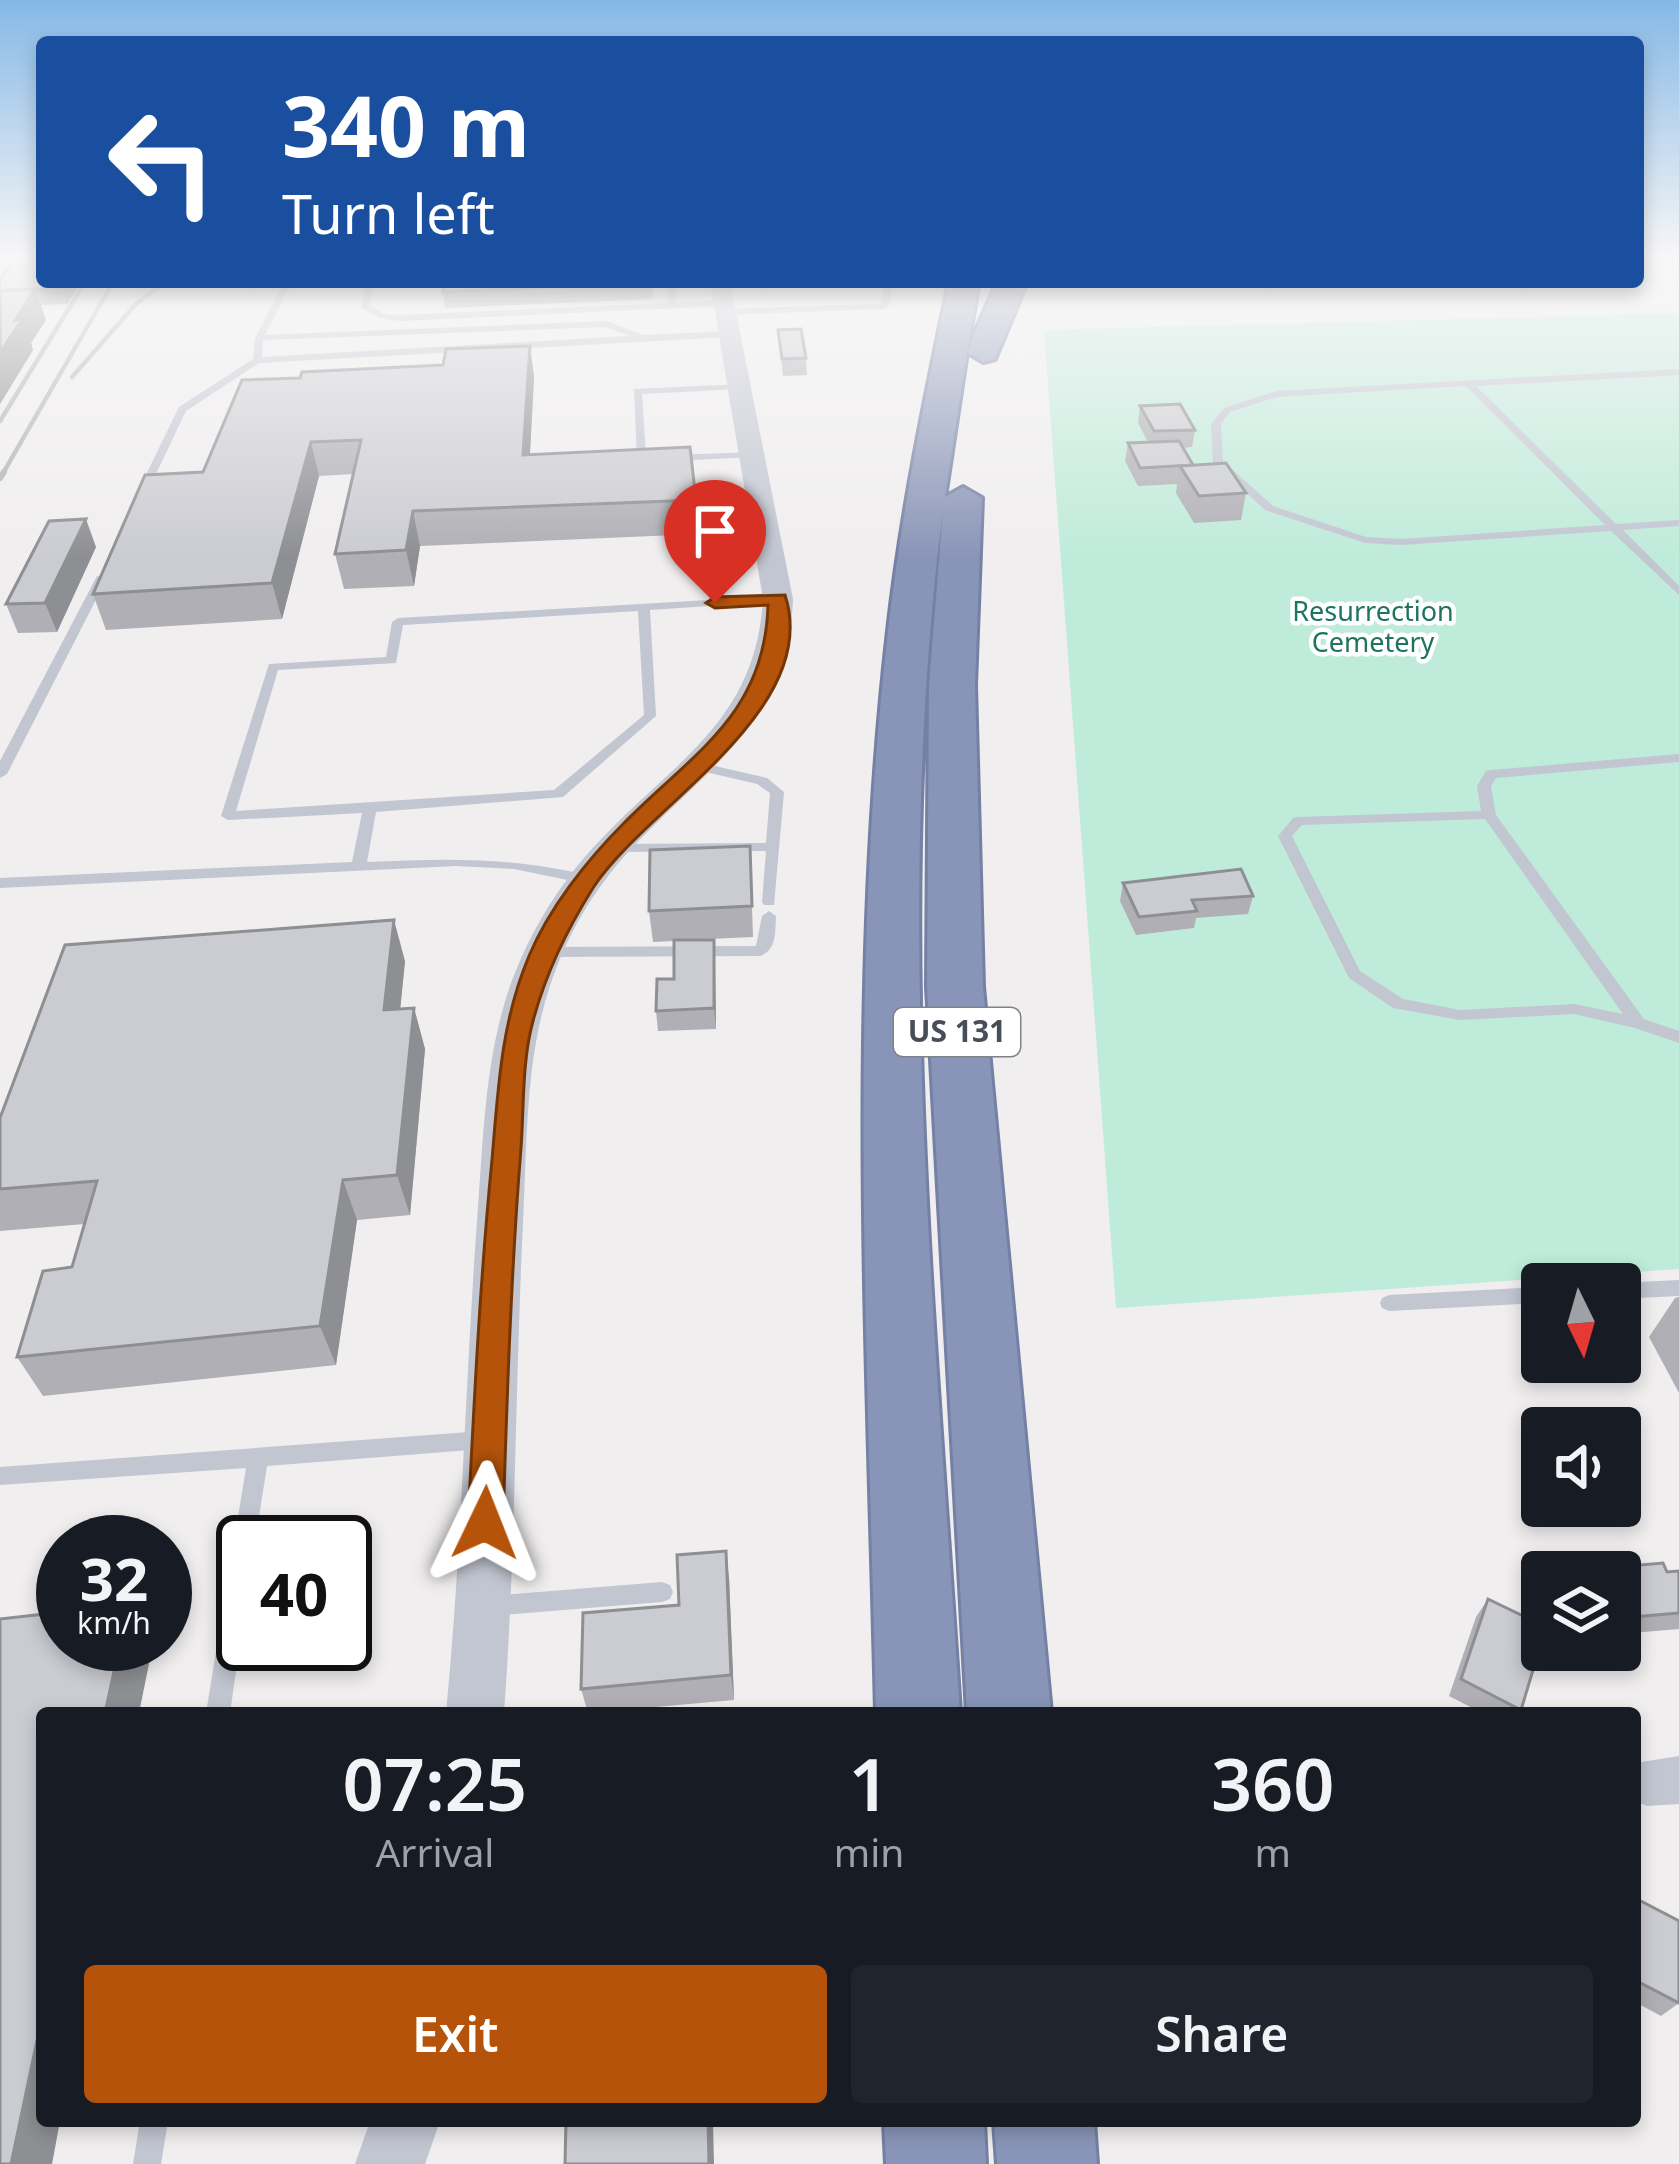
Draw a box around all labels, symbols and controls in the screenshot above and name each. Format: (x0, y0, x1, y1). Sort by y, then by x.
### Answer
text: 340 m (282, 67, 530, 182)
icon: left (84, 84, 240, 240)
text: Turn left (282, 176, 495, 250)
pin (664, 480, 766, 603)
icon: arrive (682, 498, 748, 564)
park label: Resurrection Cemetery (1292, 592, 1454, 660)
road number: US 131 (894, 1008, 1020, 1056)
north arrow (1521, 1263, 1641, 1383)
map controls (1521, 1263, 1641, 1671)
button: sound (1521, 1407, 1641, 1527)
position arrow (422, 1460, 548, 1586)
speed limit sign: 40 (216, 1515, 372, 1671)
text: 32 (80, 1537, 148, 1619)
button: layers (1521, 1551, 1641, 1671)
text: km/h (77, 1602, 151, 1643)
text: 07:25 (343, 1734, 527, 1832)
text: 1 (848, 1734, 890, 1832)
text: 360 (1211, 1734, 1334, 1832)
text: Arrival (375, 1825, 494, 1878)
text: min (834, 1825, 904, 1878)
text: m (1254, 1825, 1291, 1878)
button: Exit (84, 1965, 827, 2103)
button: Share (851, 1965, 1593, 2103)

